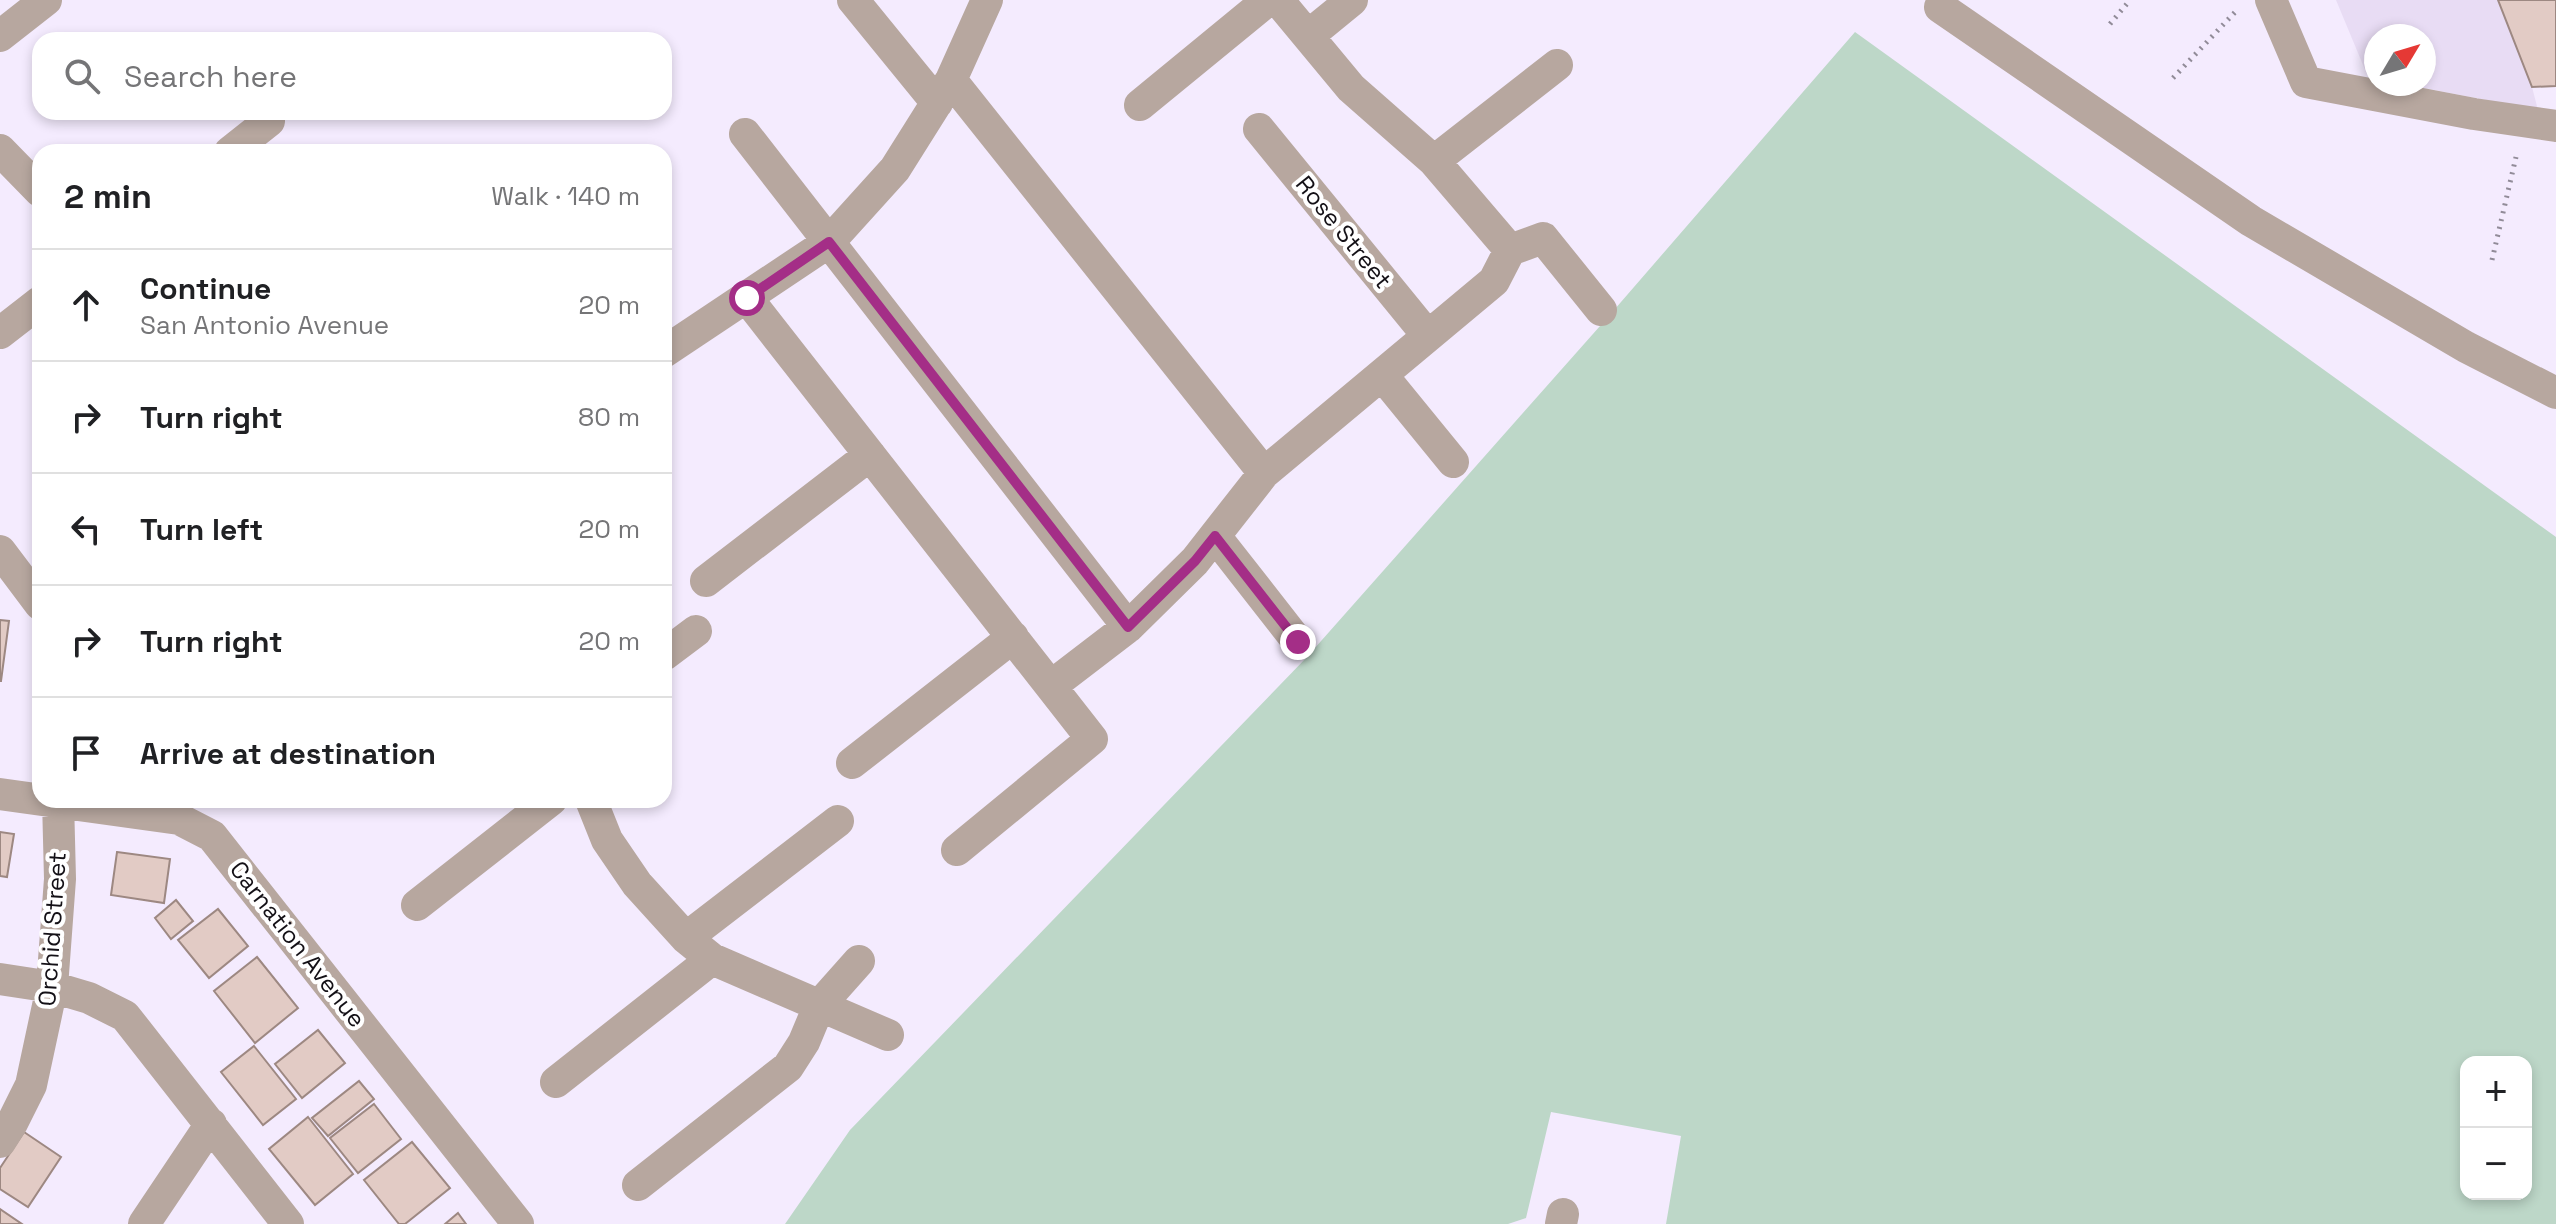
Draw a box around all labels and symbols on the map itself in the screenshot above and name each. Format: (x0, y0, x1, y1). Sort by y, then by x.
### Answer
north arrow (2364, 24, 2436, 96)
street label: Rose Street (1289, 169, 1399, 295)
route start (729, 280, 765, 316)
route end (1280, 624, 1316, 660)
street label: Orchid Street (31, 851, 73, 1007)
street label: Carnation Avenue (223, 854, 373, 1034)

